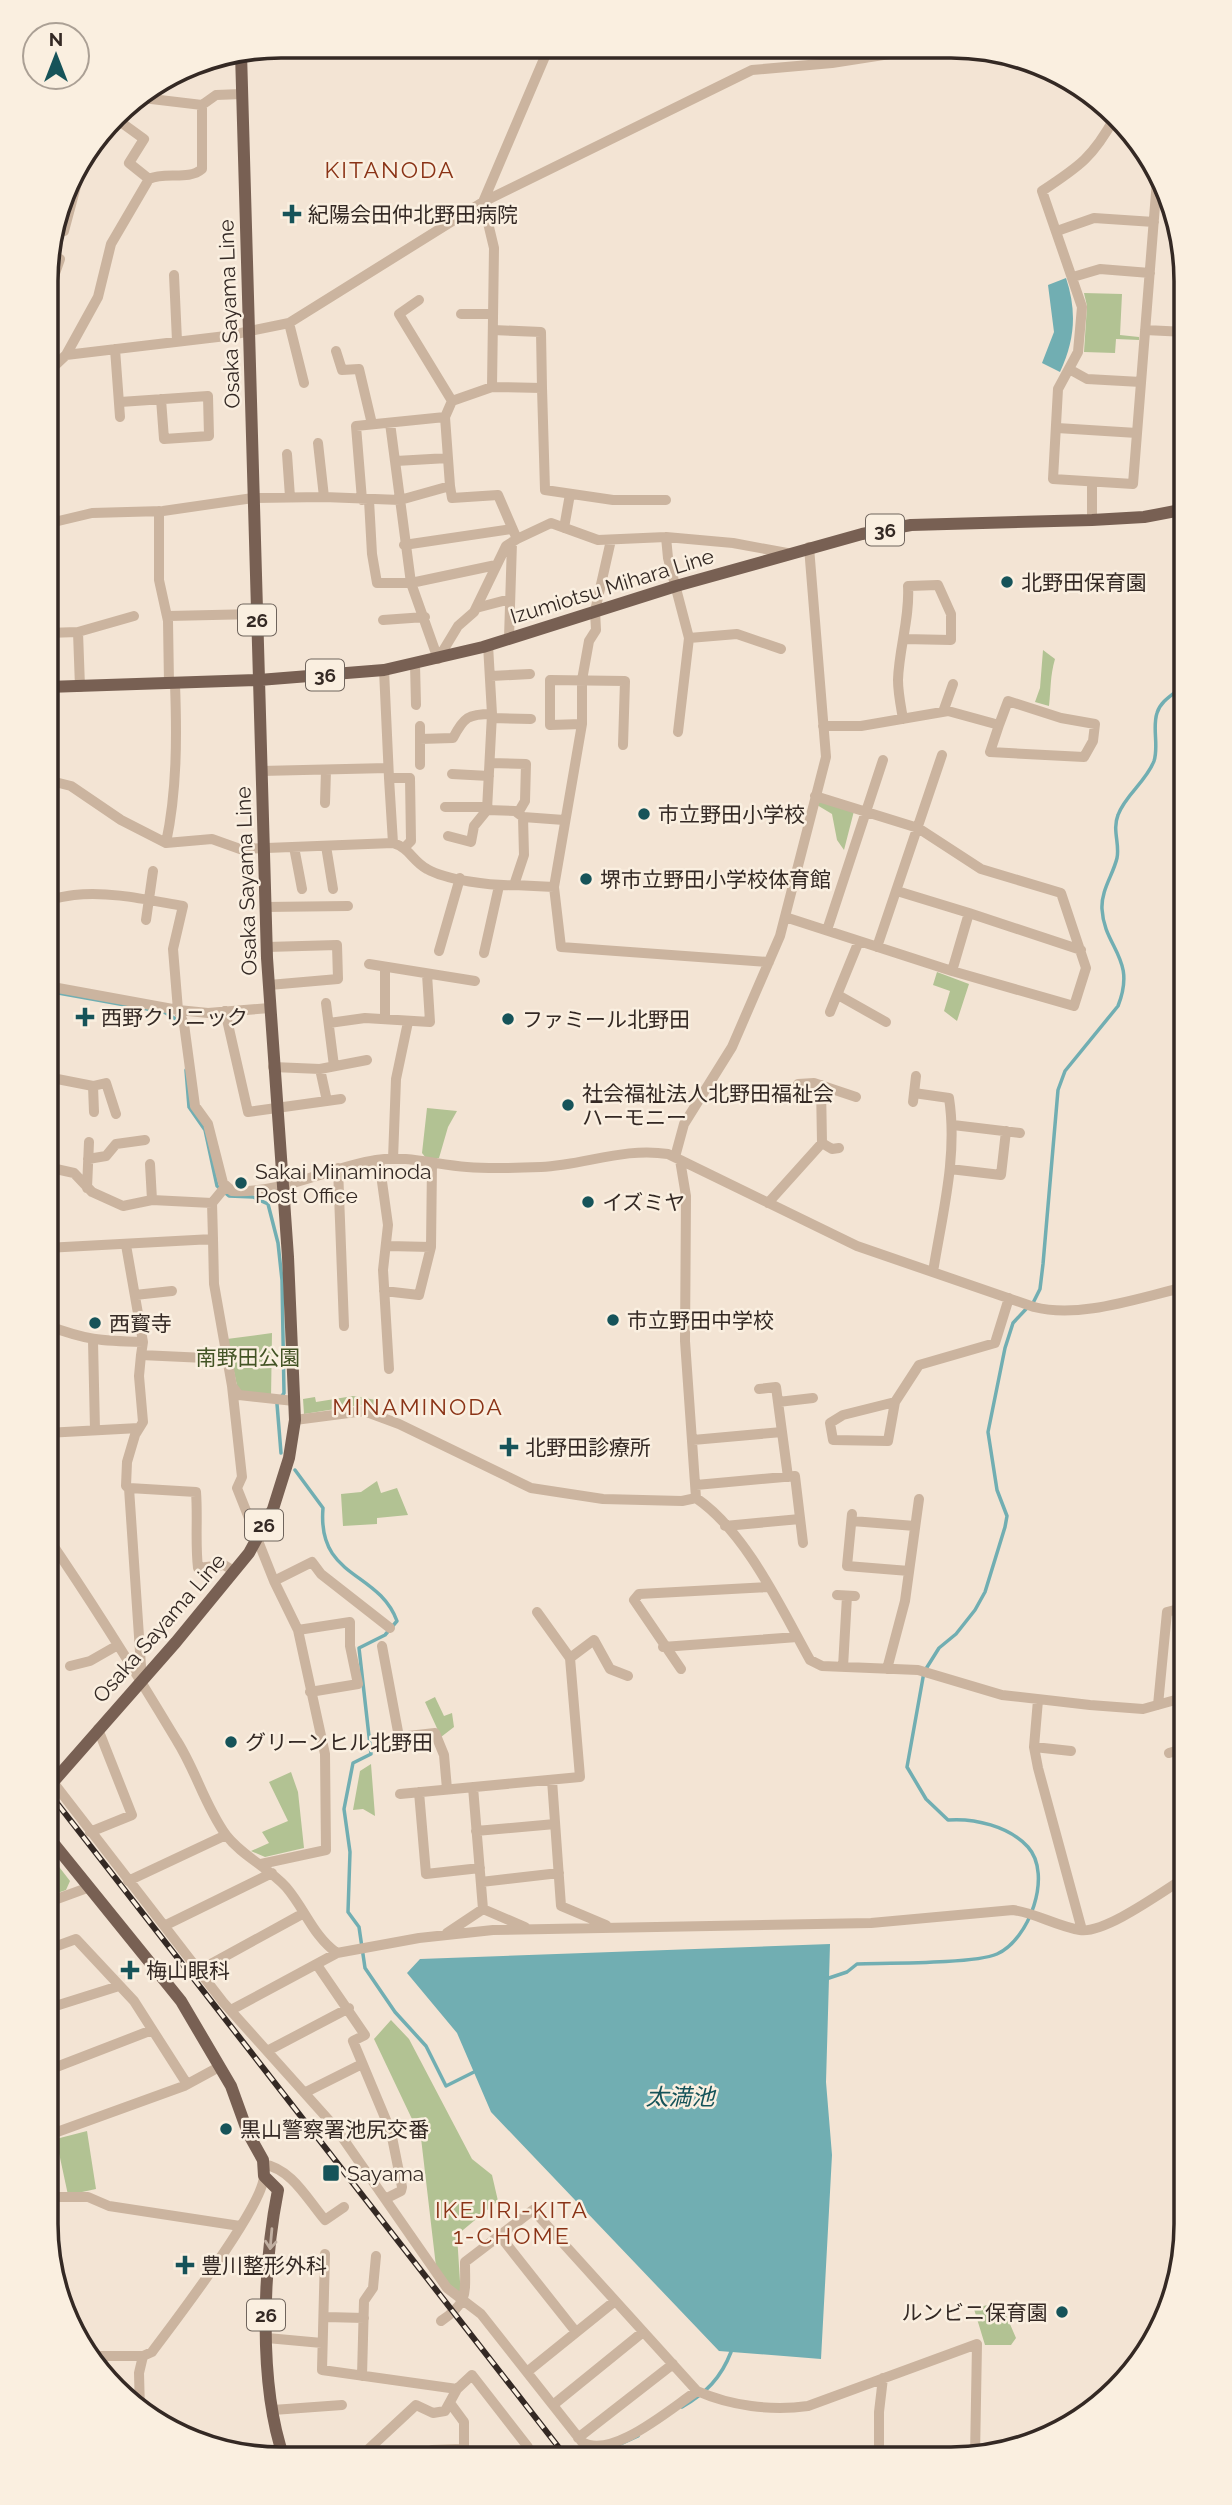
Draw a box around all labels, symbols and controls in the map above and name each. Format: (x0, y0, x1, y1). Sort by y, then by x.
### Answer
north arrow (21, 21, 91, 91)
text: N (49, 28, 63, 50)
district label: KITANODA (325, 156, 455, 183)
place label: 紀陽会田仲北野田病院 (308, 202, 518, 227)
marker: 紀陽会田仲北野田病院 (282, 204, 302, 224)
street label: Osaka Sayama Line (213, 219, 245, 409)
road number: 36 (866, 514, 904, 545)
street label: Izumiotsu Mihara Line (507, 543, 717, 629)
place label: 北野田保育園 (1021, 570, 1147, 595)
marker: 北野田保育園 (999, 574, 1015, 590)
road number: 26 (238, 604, 276, 636)
road number: 36 (306, 660, 344, 690)
street label: Osaka Sayama Line (230, 786, 262, 976)
place label: 市立野田小学校 (658, 802, 805, 827)
marker: 市立野田小学校 (636, 806, 652, 822)
place label: 堺市立野田小学校体育館 (600, 867, 831, 892)
marker: 堺市立野田小学校体育館 (578, 871, 594, 887)
place label: 西野クリニック (101, 1005, 248, 1030)
marker: 西野クリニック (75, 1007, 95, 1027)
place label: ファミール北野田 (522, 1007, 690, 1032)
marker: ファミール北野田 (500, 1011, 516, 1027)
place label: 社会福祉法人北野田福祉会 ハーモニー (582, 1081, 834, 1130)
marker: 社会福祉法人北野田福祉会 ハーモニー (560, 1097, 576, 1113)
place label: Sakai Minaminoda Post Office (255, 1159, 431, 1208)
marker: Sakai Minaminoda Post Office (233, 1175, 249, 1191)
place label: イズミヤ (602, 1190, 685, 1215)
marker: イズミヤ (580, 1194, 596, 1210)
place label: 市立野田中学校 (627, 1308, 774, 1333)
place label: 西寳寺 (109, 1311, 172, 1336)
marker: 市立野田中学校 (605, 1312, 621, 1328)
marker: 西寳寺 (87, 1315, 103, 1331)
park label: 南野田公園 (196, 1345, 301, 1370)
district label: MINAMINODA (332, 1393, 504, 1420)
place label: 北野田診療所 (525, 1435, 651, 1460)
marker: 北野田診療所 (499, 1437, 519, 1457)
road number: 26 (245, 1510, 283, 1540)
street label: Osaka Sayama Line (88, 1548, 230, 1708)
place label: グリーンヒル北野田 (245, 1730, 433, 1755)
marker: グリーンヒル北野田 (223, 1734, 239, 1750)
place label: 梅山眼科 (146, 1958, 230, 1983)
marker: 梅山眼科 (120, 1960, 140, 1980)
water label: 太満池 (646, 2083, 717, 2110)
place label: 黒山警察署池尻交番 (240, 2117, 429, 2142)
marker: 黒山警察署池尻交番 (218, 2121, 234, 2137)
place label: Sayama (347, 2161, 424, 2186)
marker: Sayama (321, 2163, 341, 2183)
district label: IKEJIRI-KITA 1-CHOME (435, 2196, 589, 2249)
one-way arrow (264, 2227, 277, 2249)
place label: 豊川整形外科 (201, 2253, 327, 2278)
marker: 豊川整形外科 (175, 2255, 195, 2275)
road number: 26 (247, 2300, 285, 2330)
place label: ルンビニ保育園 (901, 2300, 1048, 2325)
marker: ルンビニ保育園 (1054, 2304, 1070, 2320)

